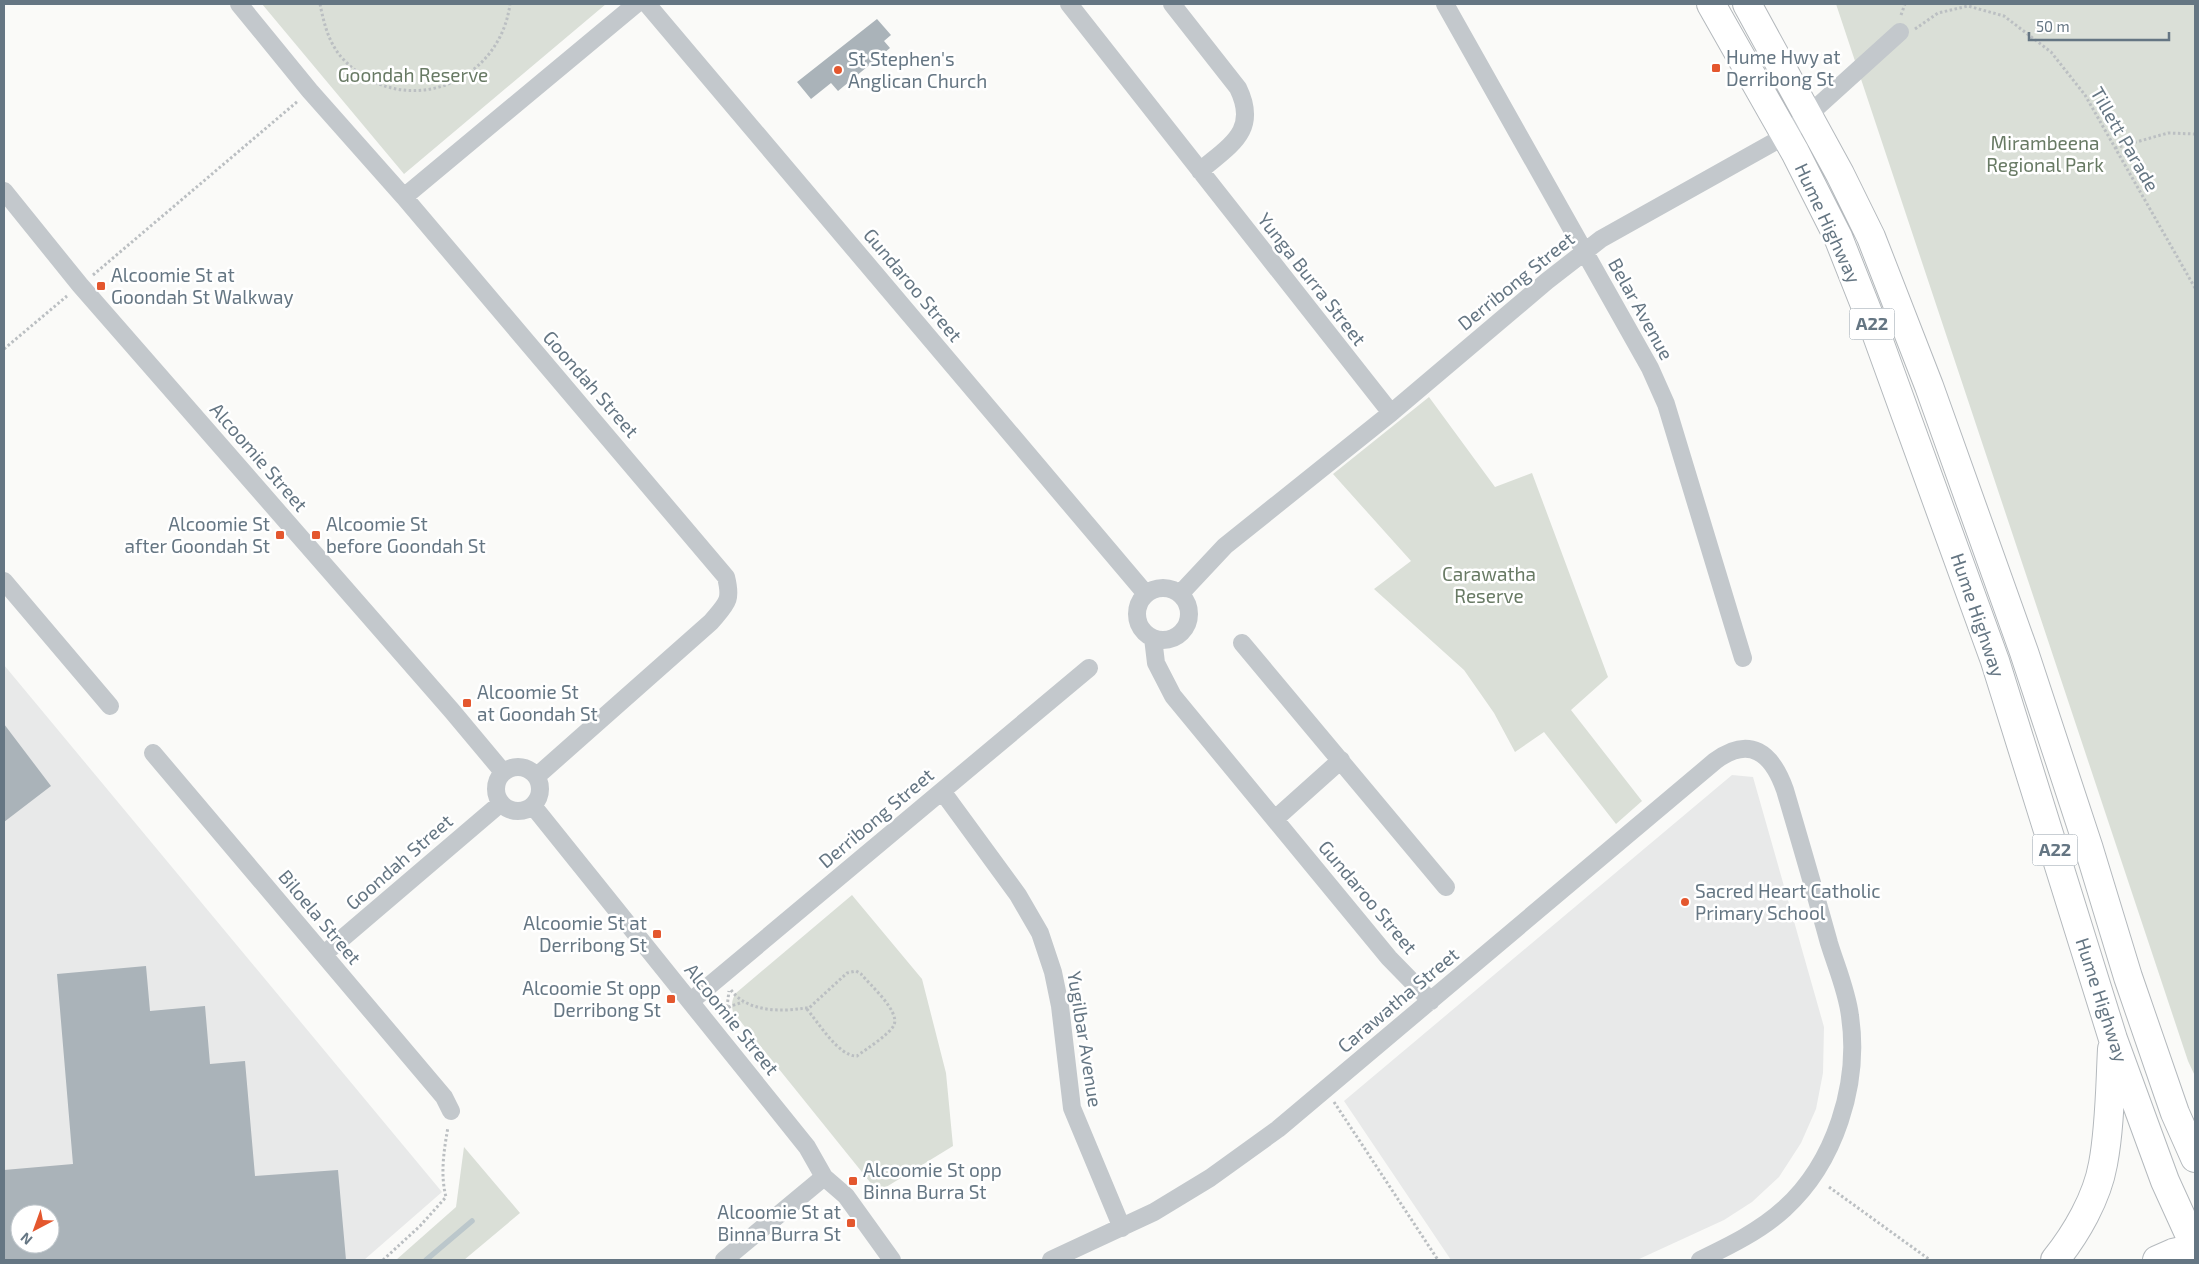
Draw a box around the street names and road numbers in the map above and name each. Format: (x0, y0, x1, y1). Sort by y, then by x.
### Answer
street label: Tillett Parade (2086, 82, 2165, 195)
street label: Hume Highway (1791, 159, 1866, 286)
street label: Yunga Burra Street (1253, 208, 1371, 350)
street label: Gundaroo Street (859, 223, 968, 346)
street label: Derribong Street (1453, 227, 1579, 335)
street label: Belar Avenue (1604, 254, 1679, 364)
road number: A22 (1850, 308, 1894, 339)
street label: Goondah Street (539, 326, 644, 442)
street label: Alcoomie Street (206, 398, 313, 516)
street label: Hume Highway (1946, 550, 2010, 680)
street label: Derribong Street (813, 763, 938, 872)
street label: Goondah Street (341, 809, 457, 914)
road number: A22 (2032, 834, 2078, 866)
street label: Gundaroo Street (1314, 835, 1423, 958)
street label: Biloela Street (274, 865, 367, 969)
street label: Hume Highway (2071, 935, 2133, 1065)
street label: Carawatha Street (1332, 942, 1463, 1057)
street label: Alcoomie Street (680, 958, 784, 1079)
street label: Yugilbar Avenue (1063, 969, 1108, 1109)

